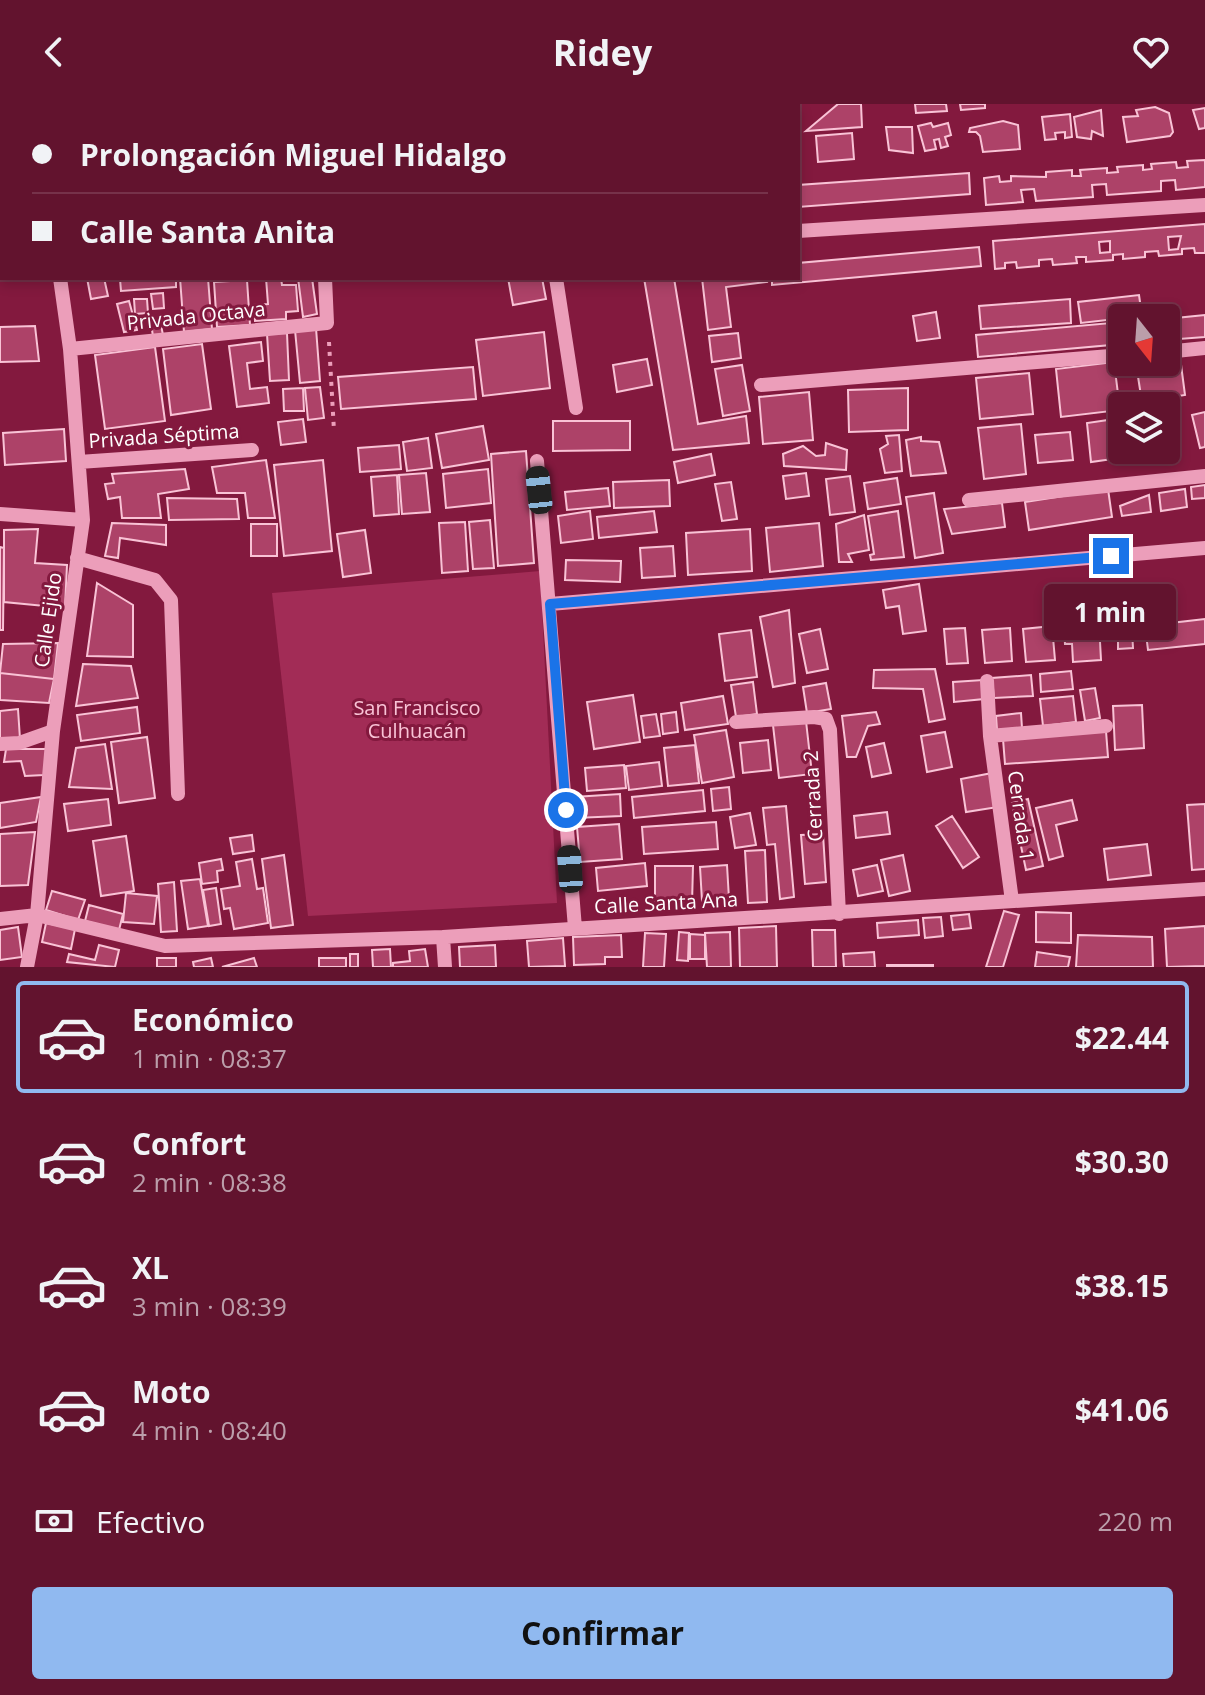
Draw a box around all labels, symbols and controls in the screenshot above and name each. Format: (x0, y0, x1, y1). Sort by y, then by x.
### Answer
text: Ridey (553, 28, 652, 77)
icon: back (32, 30, 76, 74)
icon: heart (1129, 30, 1173, 74)
text: Prolongación Miguel Hidalgo (80, 134, 507, 175)
text: Calle Santa Anita (80, 211, 335, 252)
street label: Privada Octava (125, 295, 267, 336)
north arrow (1108, 304, 1180, 376)
map controls (1108, 304, 1180, 464)
button: layers (1108, 392, 1180, 464)
street label: Privada Séptima (88, 417, 240, 454)
car (525, 465, 553, 515)
route end (1093, 538, 1129, 574)
street label: Calle Ejido (27, 571, 68, 669)
callout: 1 min (1045, 584, 1177, 640)
text: 1 min (1074, 594, 1146, 630)
park label: San Francisco Culhuacán (353, 694, 481, 744)
street label: Cerrada 2 (797, 750, 828, 842)
street label: Cerrada 1 (1002, 769, 1041, 863)
route start (548, 792, 584, 828)
car (556, 844, 584, 894)
street label: Calle Santa Ana (593, 885, 739, 920)
text: Económico (132, 999, 294, 1040)
icon: car (36, 1001, 108, 1073)
text: $22.44 (1075, 1017, 1169, 1058)
text: 1 min · 08:37 (132, 1040, 287, 1076)
text: Confort (132, 1123, 246, 1164)
icon: car (36, 1125, 108, 1197)
text: $30.30 (1075, 1141, 1169, 1182)
text: 2 min · 08:38 (132, 1164, 287, 1200)
text: XL (132, 1247, 169, 1288)
icon: car (36, 1249, 108, 1321)
text: $38.15 (1075, 1265, 1169, 1306)
text: 3 min · 08:39 (132, 1288, 287, 1324)
text: Moto (132, 1371, 210, 1412)
icon: car (36, 1373, 108, 1445)
text: $41.06 (1075, 1389, 1169, 1430)
text: 4 min · 08:40 (132, 1412, 287, 1448)
icon: cash (32, 1499, 76, 1543)
text: Efectivo (96, 1501, 205, 1542)
text: 220 m (1098, 1503, 1173, 1539)
button: Confirmar (32, 1587, 1173, 1679)

